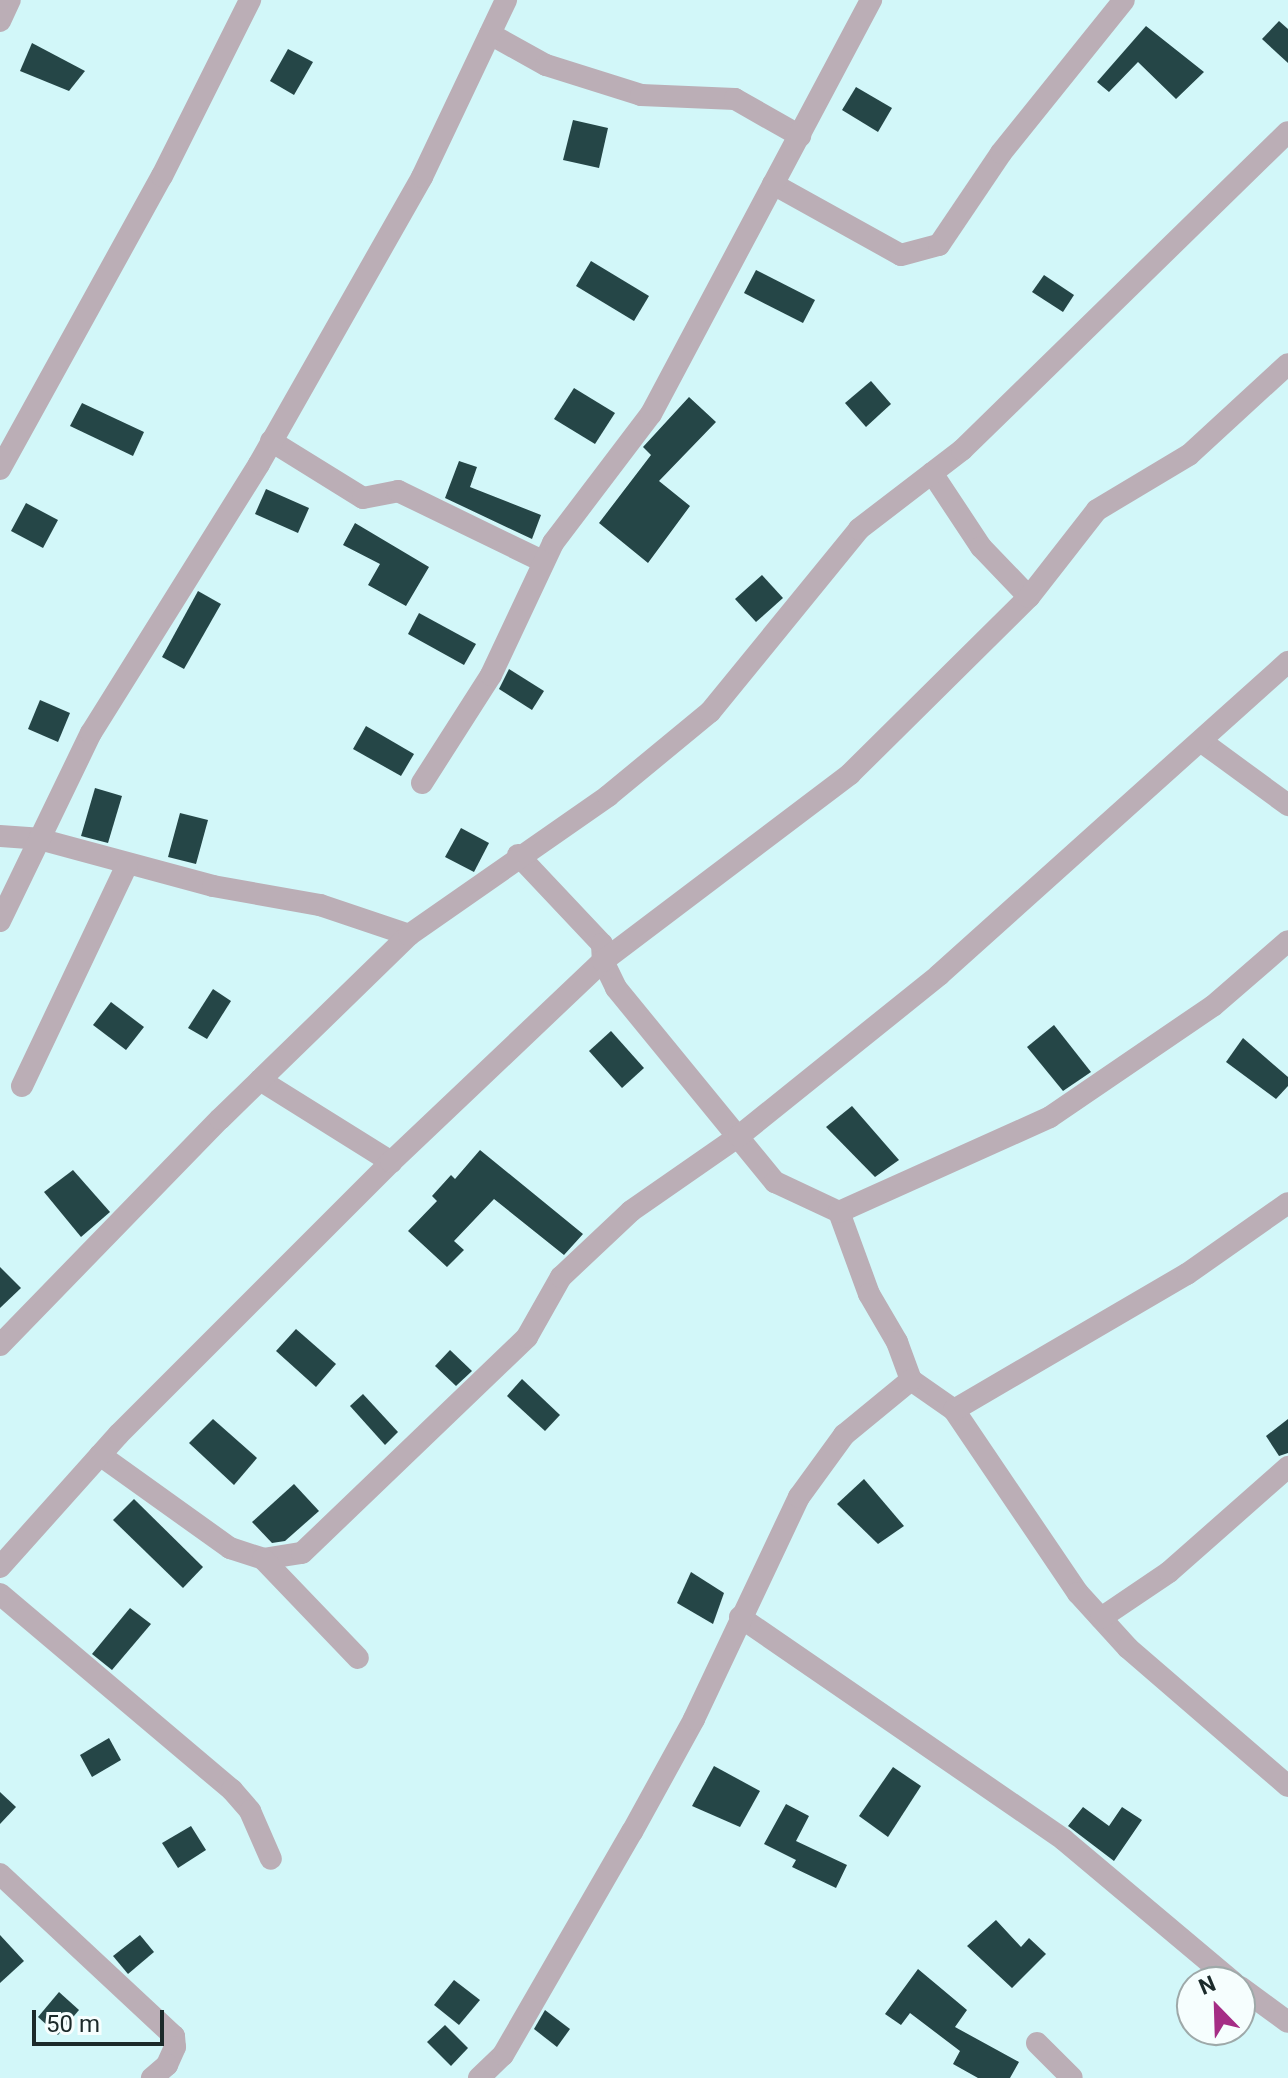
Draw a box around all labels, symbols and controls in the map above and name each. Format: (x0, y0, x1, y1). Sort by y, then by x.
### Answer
north arrow (1176, 1966, 1256, 2046)
text: N (1195, 1971, 1219, 2000)
scale bar (36, 1994, 168, 2044)
text: 50 m (46, 2010, 100, 2038)

